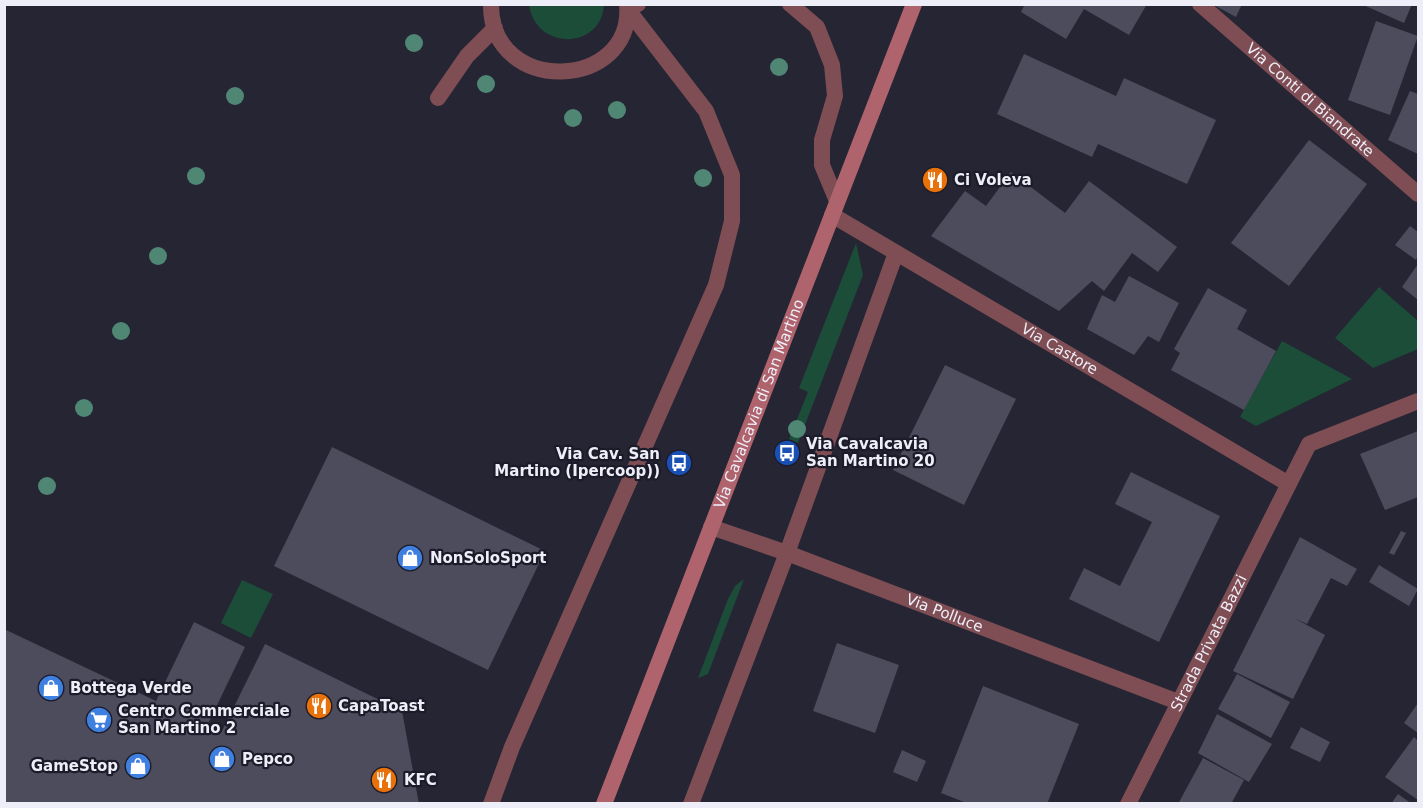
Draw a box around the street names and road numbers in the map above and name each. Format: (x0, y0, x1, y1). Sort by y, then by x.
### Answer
street label: Via Conti di Biandrate (1242, 39, 1378, 161)
street label: Via Cavalcavia di San Martino (710, 297, 808, 511)
street label: Via Castore (1018, 319, 1101, 379)
street label: Strada Privata Bazzi (1167, 572, 1251, 715)
street label: Via Polluce (904, 590, 986, 636)

